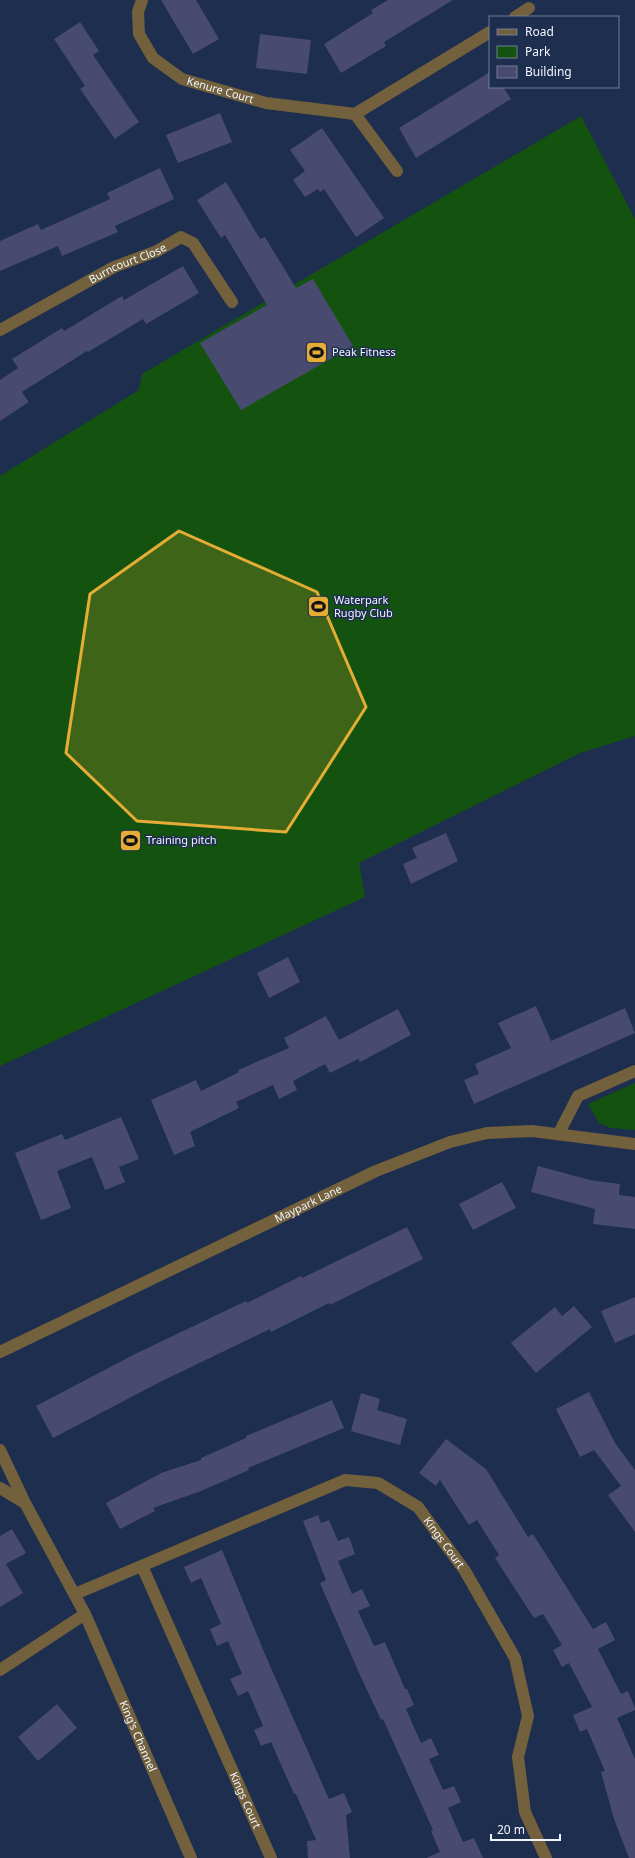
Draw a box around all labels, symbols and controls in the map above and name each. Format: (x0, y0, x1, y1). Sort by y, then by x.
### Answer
legend (489, 16, 619, 88)
text: Road (525, 23, 554, 40)
text: Park (525, 43, 551, 60)
text: Building (525, 63, 572, 80)
street label: Kenure Court (185, 73, 256, 106)
street label: Burncourt Close (86, 239, 169, 287)
sports icon: Peak Fitness (304, 339, 330, 365)
place label: Peak Fitness (332, 344, 396, 359)
place label: Waterpark Rugby Club (334, 592, 393, 620)
sports icon: Waterpark Rugby Club (305, 593, 331, 619)
sports icon: Training pitch (117, 827, 143, 853)
place label: Training pitch (146, 832, 217, 847)
street label: Maypark Lane (272, 1181, 344, 1226)
street label: Kings Court (421, 1514, 468, 1571)
street label: King's Channel (116, 1698, 161, 1774)
street label: Kings Court (227, 1769, 265, 1831)
scale bar (491, 1816, 560, 1842)
text: 20 m (497, 1821, 525, 1838)

